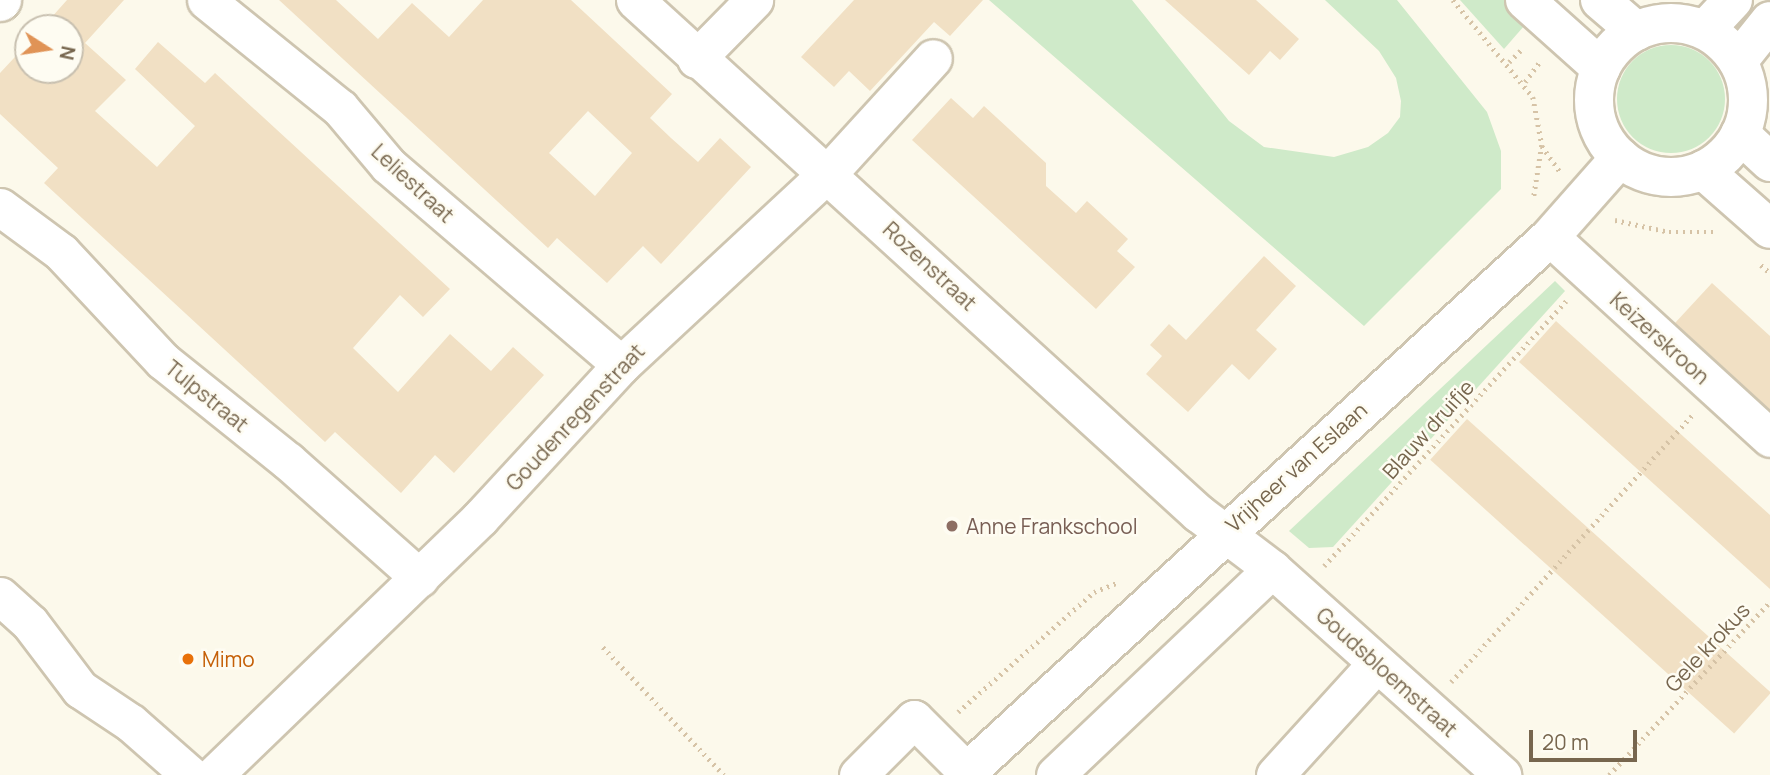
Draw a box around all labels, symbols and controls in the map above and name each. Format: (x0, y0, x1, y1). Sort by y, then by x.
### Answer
north arrow (14, 14, 84, 84)
text: N (53, 44, 82, 62)
street label: Leliestraat (367, 139, 459, 227)
street label: Rozenstraat (878, 216, 982, 316)
street label: Keizerskroon (1605, 287, 1715, 389)
street label: Goudenregenstraat (501, 338, 649, 496)
street label: Tulpstraat (160, 355, 254, 437)
street label: Blauw druifje (1377, 374, 1479, 484)
street label: Vrijheer van Eslaan (1220, 397, 1372, 537)
place label: Anne Frankschool (966, 513, 1138, 539)
marker: Anne Frankschool (944, 518, 960, 534)
street label: Gele krokus (1659, 597, 1755, 697)
street label: Goudsbloemstraat (1311, 602, 1463, 742)
place label: Mimo (202, 646, 255, 672)
marker: Mimo (180, 651, 196, 667)
scale bar (1532, 716, 1640, 760)
text: 20 m (1542, 728, 1589, 756)

